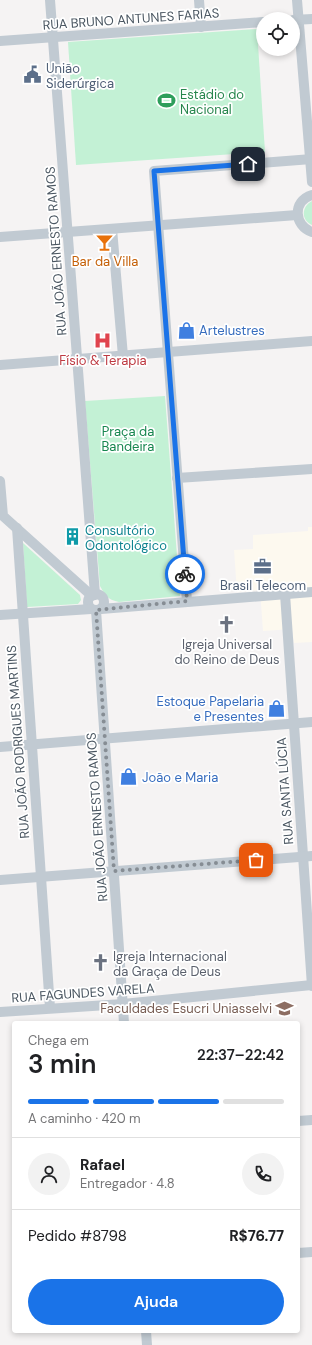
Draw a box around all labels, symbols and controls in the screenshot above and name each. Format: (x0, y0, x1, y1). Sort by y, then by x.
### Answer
street label: RUA BRUNO ANTUNES FARIAS (42, 4, 220, 34)
map controls (256, 12, 300, 56)
button: locate (256, 12, 300, 56)
place label: União Siderúrgica (46, 60, 114, 92)
public building icon: União Siderúrgica (23, 65, 43, 85)
place label: Estádio do Nacional (180, 86, 244, 118)
sports icon: Estádio do Nacional (157, 91, 177, 111)
pin (231, 147, 265, 181)
icon: home (237, 153, 259, 175)
street label: RUA JOÃO ERNESTO RAMOS (42, 166, 70, 336)
bar icon: Bar da Villa (95, 232, 115, 252)
place label: Bar da Villa (72, 253, 138, 270)
shop icon: Artelustres (176, 320, 196, 340)
place label: Artelustres (199, 322, 265, 339)
hospital icon: Físio & Terapia (93, 331, 113, 351)
place label: Físio & Terapia (59, 352, 147, 369)
park label: Praça da Bandeira (102, 423, 154, 455)
place label: Consultório Odontológico (85, 522, 167, 554)
building icon: Consultório Odontológico (62, 527, 82, 547)
courier (165, 554, 205, 594)
office icon: Brasil Telecom (253, 556, 273, 576)
icon: bike (174, 563, 196, 585)
place label: Brasil Telecom (220, 577, 306, 594)
church icon: Igreja Universal do Reino de Deus (217, 615, 237, 635)
place label: Igreja Universal do Reino de Deus (174, 636, 280, 668)
street label: RUA JOÃO RODRIGUES MARTINS (3, 645, 33, 839)
place label: Estoque Papelaria e Presentes (157, 693, 264, 725)
shop icon: Estoque Papelaria e Presentes (267, 698, 287, 718)
street label: RUA JOÃO ERNESTO RAMOS (83, 732, 111, 902)
street label: RUA SANTA LÚCIA (272, 736, 297, 845)
shop icon: João e Maria (119, 767, 139, 787)
place label: João e Maria (142, 769, 218, 786)
pin (239, 843, 273, 877)
icon: bag (245, 849, 267, 871)
place label: Igreja Internacional da Graça de Deus (113, 948, 227, 980)
church icon: Igreja Internacional da Graça de Deus (90, 953, 110, 973)
street label: RUA FAGUNDES VARELA (11, 979, 155, 1006)
school or university icon: Faculdades Esucri Uniasselvi (275, 998, 295, 1018)
place label: Faculdades Esucri Uniasselvi (100, 1000, 272, 1017)
text: Chega em (28, 1032, 89, 1049)
text: 22:37–22:42 (197, 1045, 284, 1065)
text: 3 min (28, 1047, 97, 1081)
text: A caminho · 420 m (28, 1110, 141, 1127)
button: person (28, 1153, 70, 1195)
button: phone (242, 1153, 284, 1195)
text: Rafael (80, 1155, 125, 1175)
text: Entregador · 4.8 (80, 1175, 175, 1192)
text: Pedido #8798 (28, 1226, 127, 1246)
text: R$76.77 (229, 1226, 284, 1246)
button: Ajuda (28, 1279, 284, 1325)

